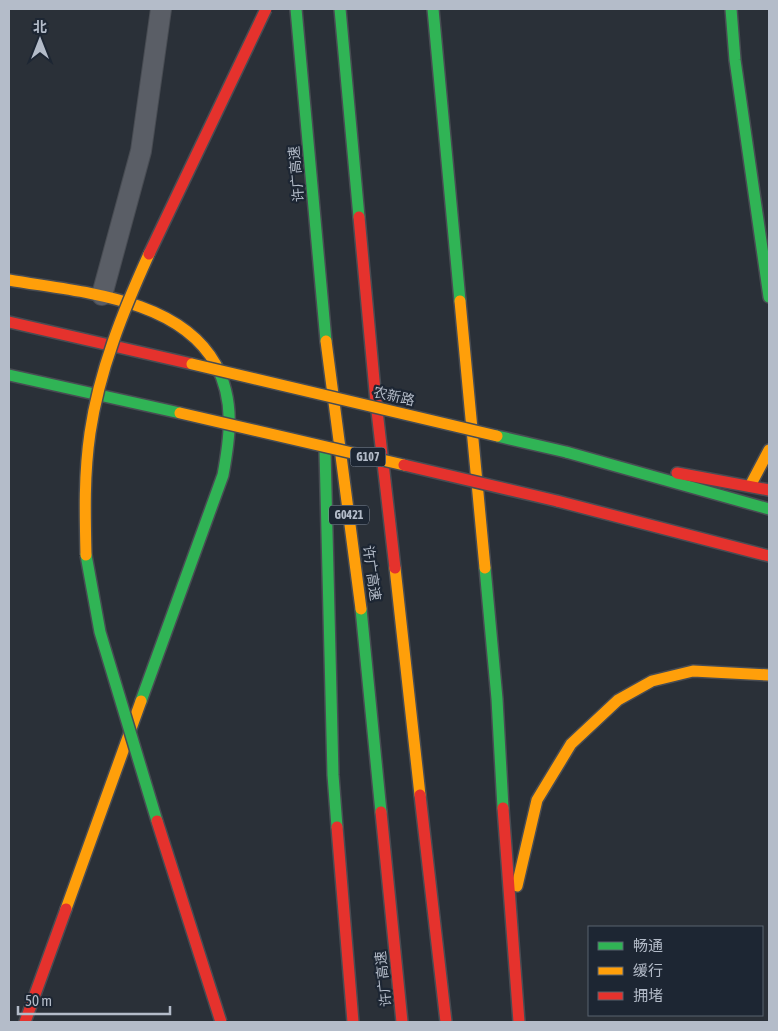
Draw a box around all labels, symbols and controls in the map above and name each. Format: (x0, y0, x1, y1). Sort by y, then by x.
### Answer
north arrow (15, 15, 65, 65)
text: 北 (33, 19, 47, 35)
street label: 许广高速 (286, 145, 306, 203)
street label: 农新路 (372, 383, 416, 409)
road number: G107 (350, 448, 386, 467)
road number: G0421 (329, 506, 369, 524)
street label: 许广高速 (360, 544, 384, 602)
legend (588, 926, 763, 1016)
text: 畅通 (633, 937, 663, 954)
street label: 许广高速 (372, 950, 394, 1008)
text: 缓行 (633, 962, 663, 979)
scale bar (18, 984, 170, 1016)
text: 拥堵 (633, 987, 663, 1004)
text: 50 m (25, 992, 52, 1009)

